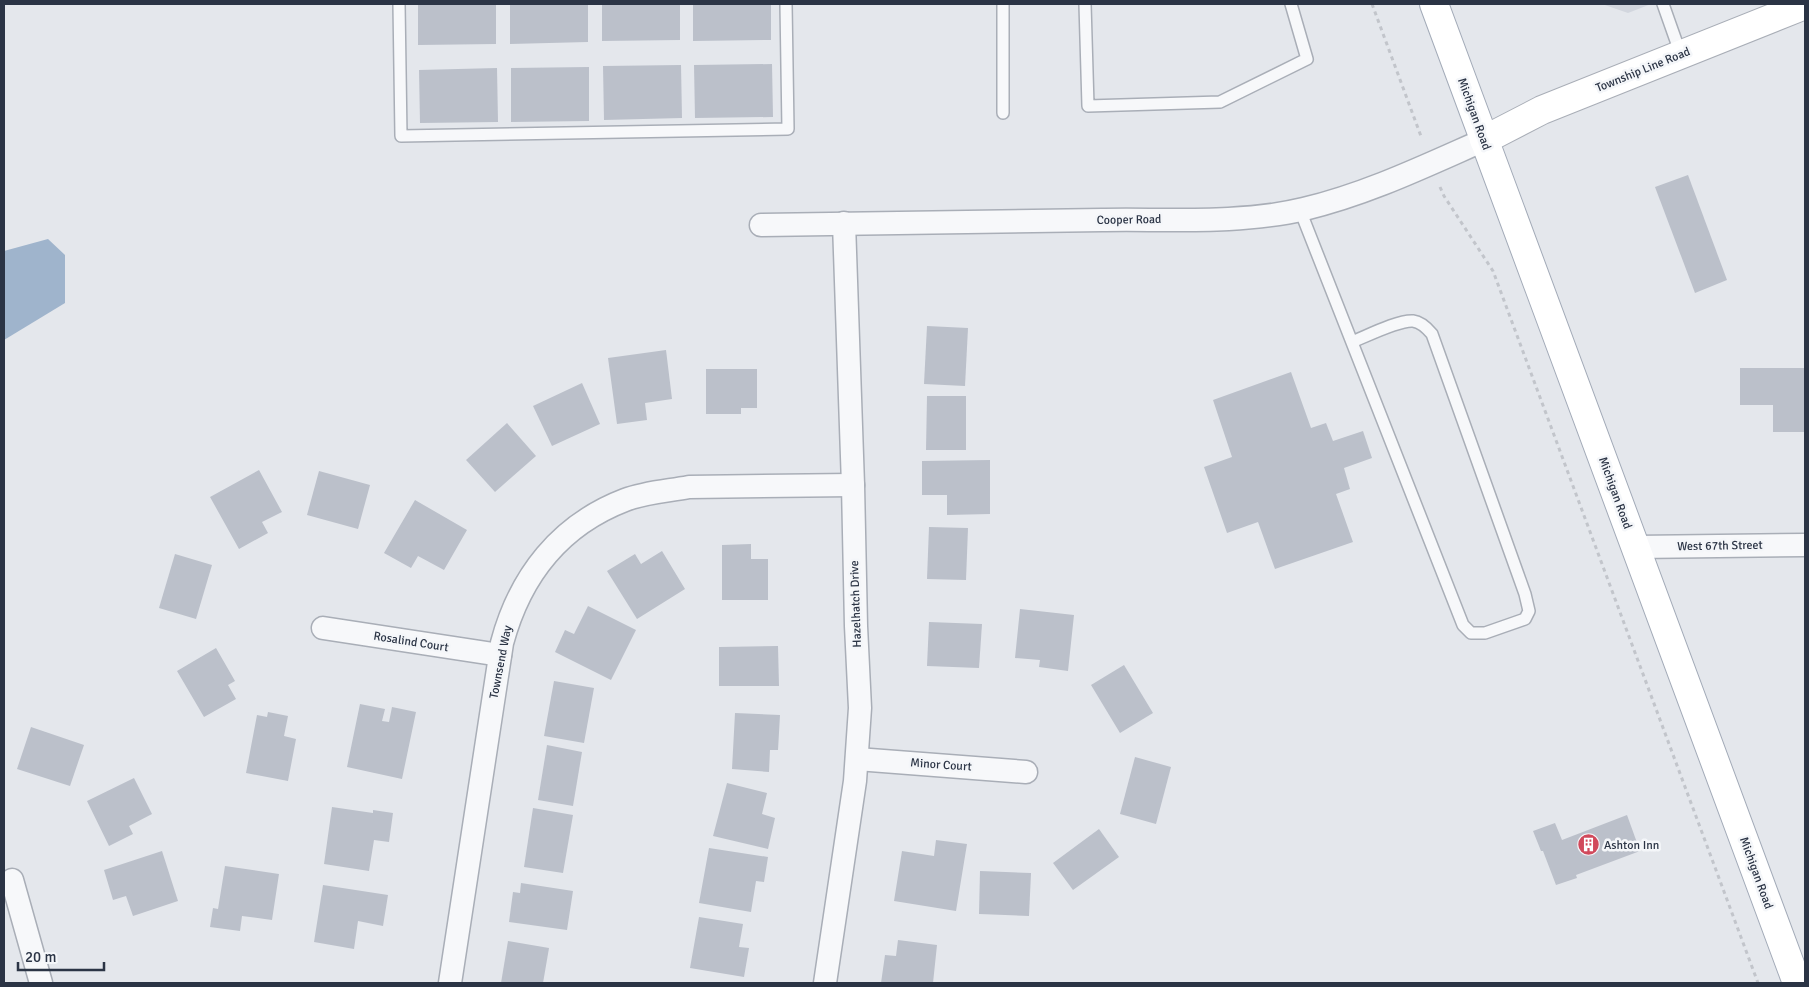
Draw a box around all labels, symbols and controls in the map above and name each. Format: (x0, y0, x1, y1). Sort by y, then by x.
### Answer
street label: Township Line Road (1594, 44, 1692, 96)
street label: Michigan Road (1454, 76, 1494, 152)
street label: Cooper Road (1096, 212, 1162, 228)
street label: Michigan Road (1595, 455, 1635, 531)
street label: West 67th Street (1677, 538, 1763, 554)
street label: Hazelhatch Drive (847, 560, 865, 648)
street label: Townsend Way (487, 624, 516, 700)
street label: Rosalind Court (372, 629, 450, 655)
street label: Minor Court (910, 755, 972, 775)
building icon: Ashton Inn (1576, 833, 1600, 857)
street label: Michigan Road (1736, 835, 1776, 911)
place label: Ashton Inn (1604, 838, 1659, 853)
scale bar (18, 940, 104, 972)
text: 20 m (25, 948, 56, 966)

